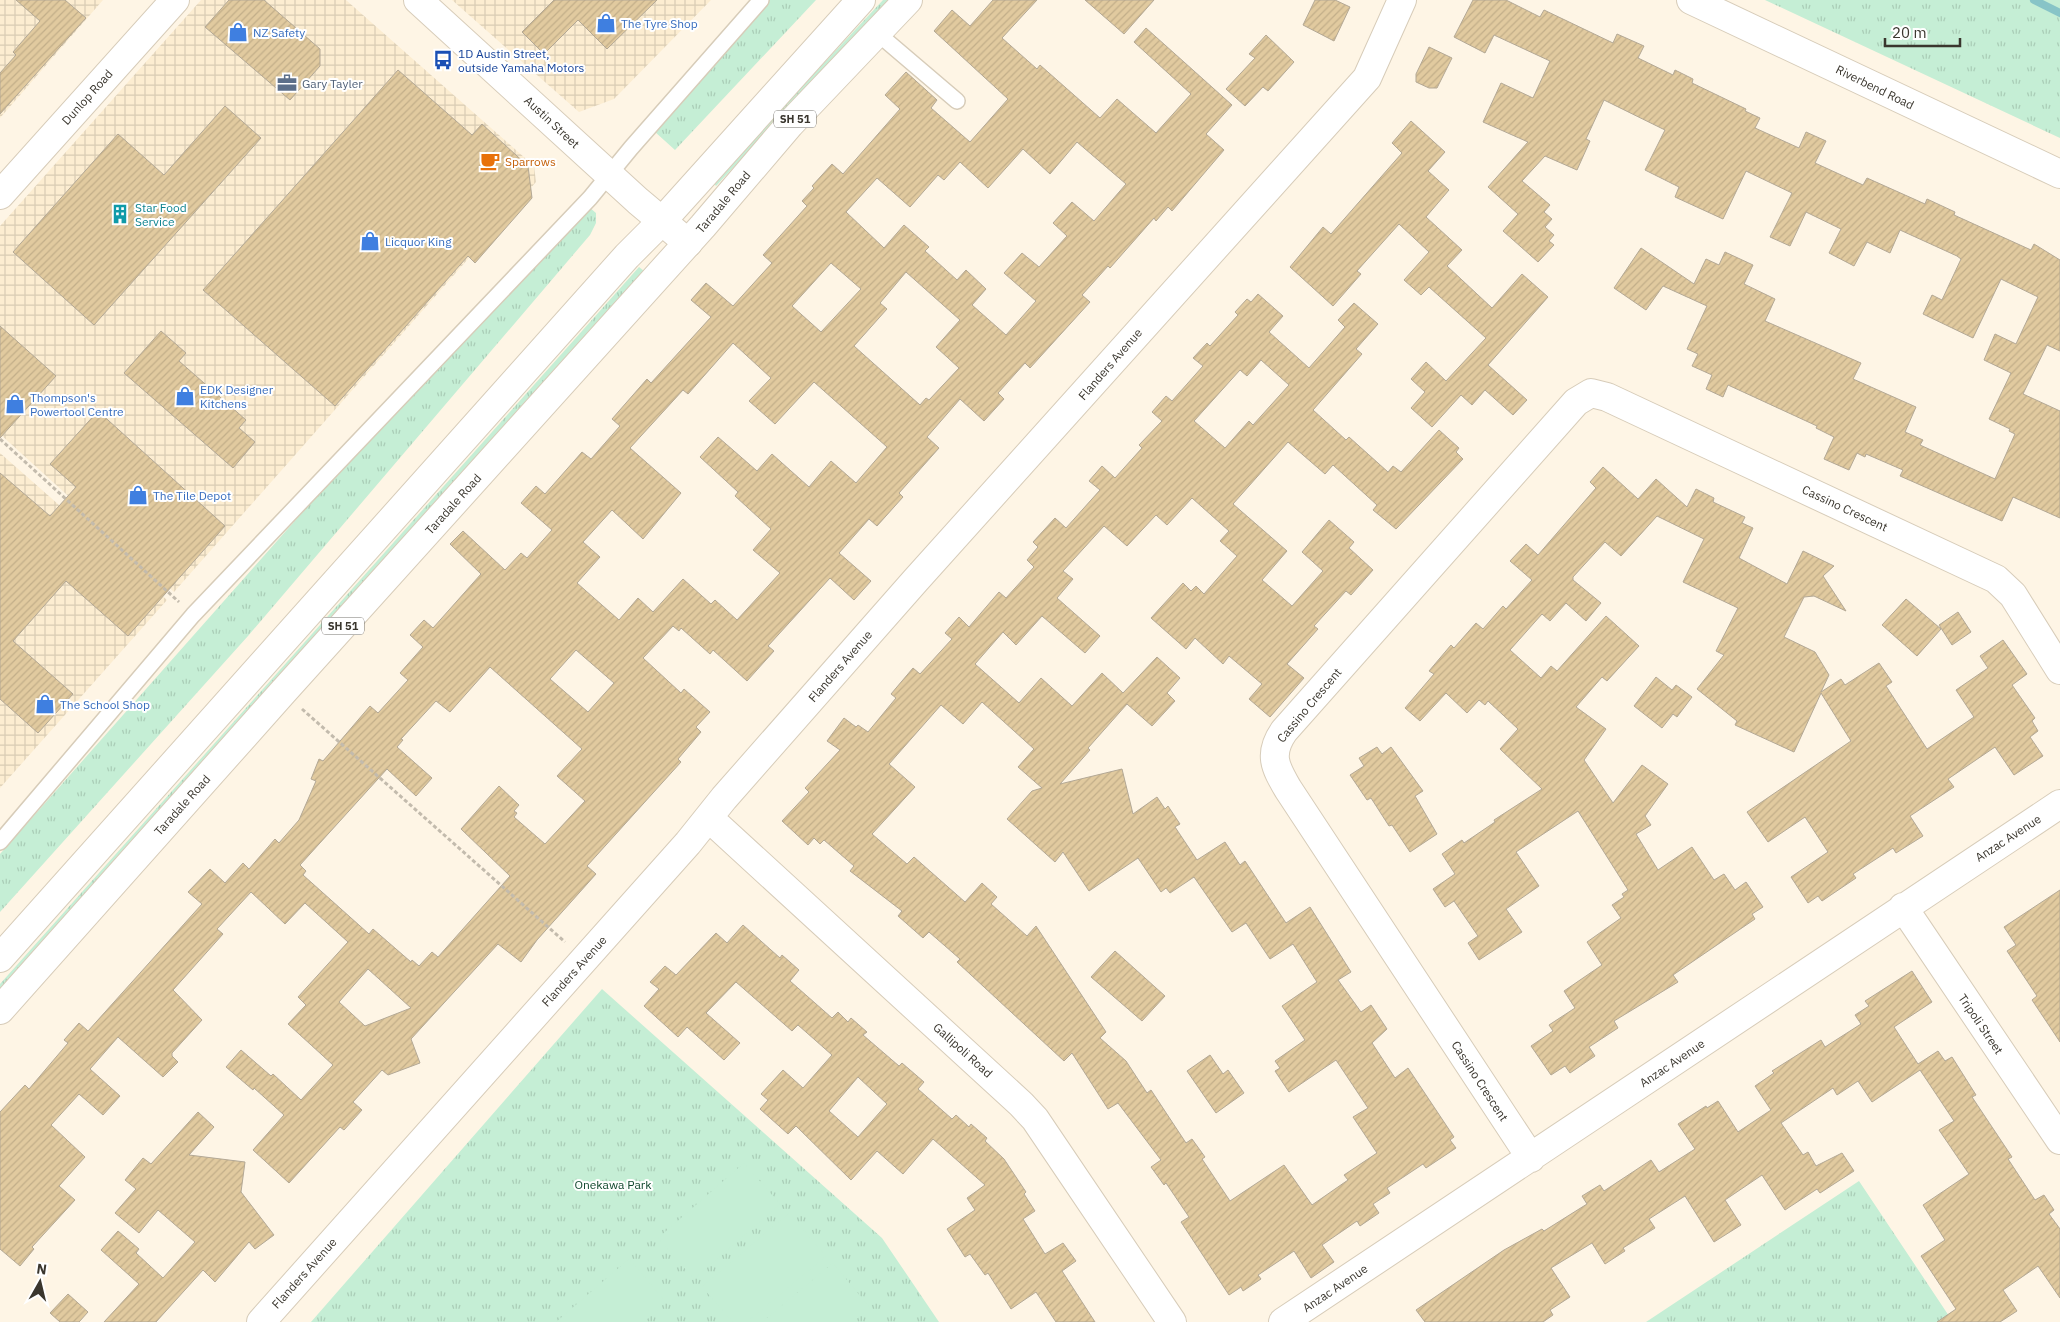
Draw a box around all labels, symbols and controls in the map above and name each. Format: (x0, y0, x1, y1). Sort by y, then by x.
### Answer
shop icon: The Tyre Shop (595, 12, 617, 34)
scale bar (1885, 15, 1960, 47)
place label: The Tyre Shop (621, 16, 698, 31)
shop icon: NZ Safety (227, 21, 249, 43)
text: 20 m (1892, 23, 1927, 42)
place label: NZ Safety (253, 25, 305, 40)
place label: 1D Austin Street, outside Yamaha Motors (458, 46, 585, 75)
bus stop icon: 1D Austin Street, outside Yamaha Motors (432, 49, 454, 71)
street label: Riverbend Road (1833, 62, 1917, 112)
street label: Dunlop Road (58, 66, 116, 128)
office icon: Gary Tayler (276, 72, 298, 94)
place label: Gary Tayler (302, 76, 363, 91)
street label: Austin Street (521, 93, 583, 151)
road number: SH 51 (774, 110, 816, 128)
cafe icon: Sparrows (479, 150, 501, 172)
place label: Sparrows (505, 154, 556, 169)
street label: Taradale Road (693, 168, 753, 236)
place label: Star Food Service (135, 200, 187, 229)
building icon: Star Food Service (109, 203, 131, 225)
shop icon: Licquor King (359, 230, 381, 252)
place label: Licquor King (385, 234, 452, 249)
street label: Flanders Avenue (1075, 325, 1145, 403)
place label: EDK Designer Kitchens (200, 382, 274, 411)
shop icon: EDK Designer Kitchens (174, 385, 196, 407)
place label: Thompson's Powertool Centre (30, 390, 124, 419)
shop icon: Thompson's Powertool Centre (4, 393, 26, 415)
street label: Taradale Road (422, 470, 484, 538)
street label: Cassino Crescent (1800, 482, 1890, 534)
shop icon: The Tile Depot (127, 484, 149, 506)
place label: The Tile Depot (153, 488, 231, 503)
road number: SH 51 (322, 618, 364, 634)
street label: Flanders Avenue (805, 627, 875, 705)
street label: Cassino Crescent (1273, 665, 1345, 745)
shop icon: The School Shop (34, 693, 56, 715)
place label: The School Shop (60, 697, 150, 712)
street label: Taradale Road (151, 771, 213, 839)
street label: Anzac Avenue (1972, 811, 2044, 865)
street label: Flanders Avenue (538, 932, 610, 1009)
street label: Tripoli Street (1955, 991, 2007, 1057)
street label: Gallipoli Road (930, 1019, 996, 1081)
street label: Anzac Avenue (1637, 1035, 1708, 1090)
street label: Cassino Crescent (1448, 1038, 1512, 1124)
park label: Onekawa Park (574, 1177, 652, 1192)
street label: Flanders Avenue (268, 1234, 340, 1311)
north arrow (15, 1257, 65, 1307)
text: N (36, 1260, 48, 1279)
street label: Anzac Avenue (1300, 1260, 1371, 1315)

